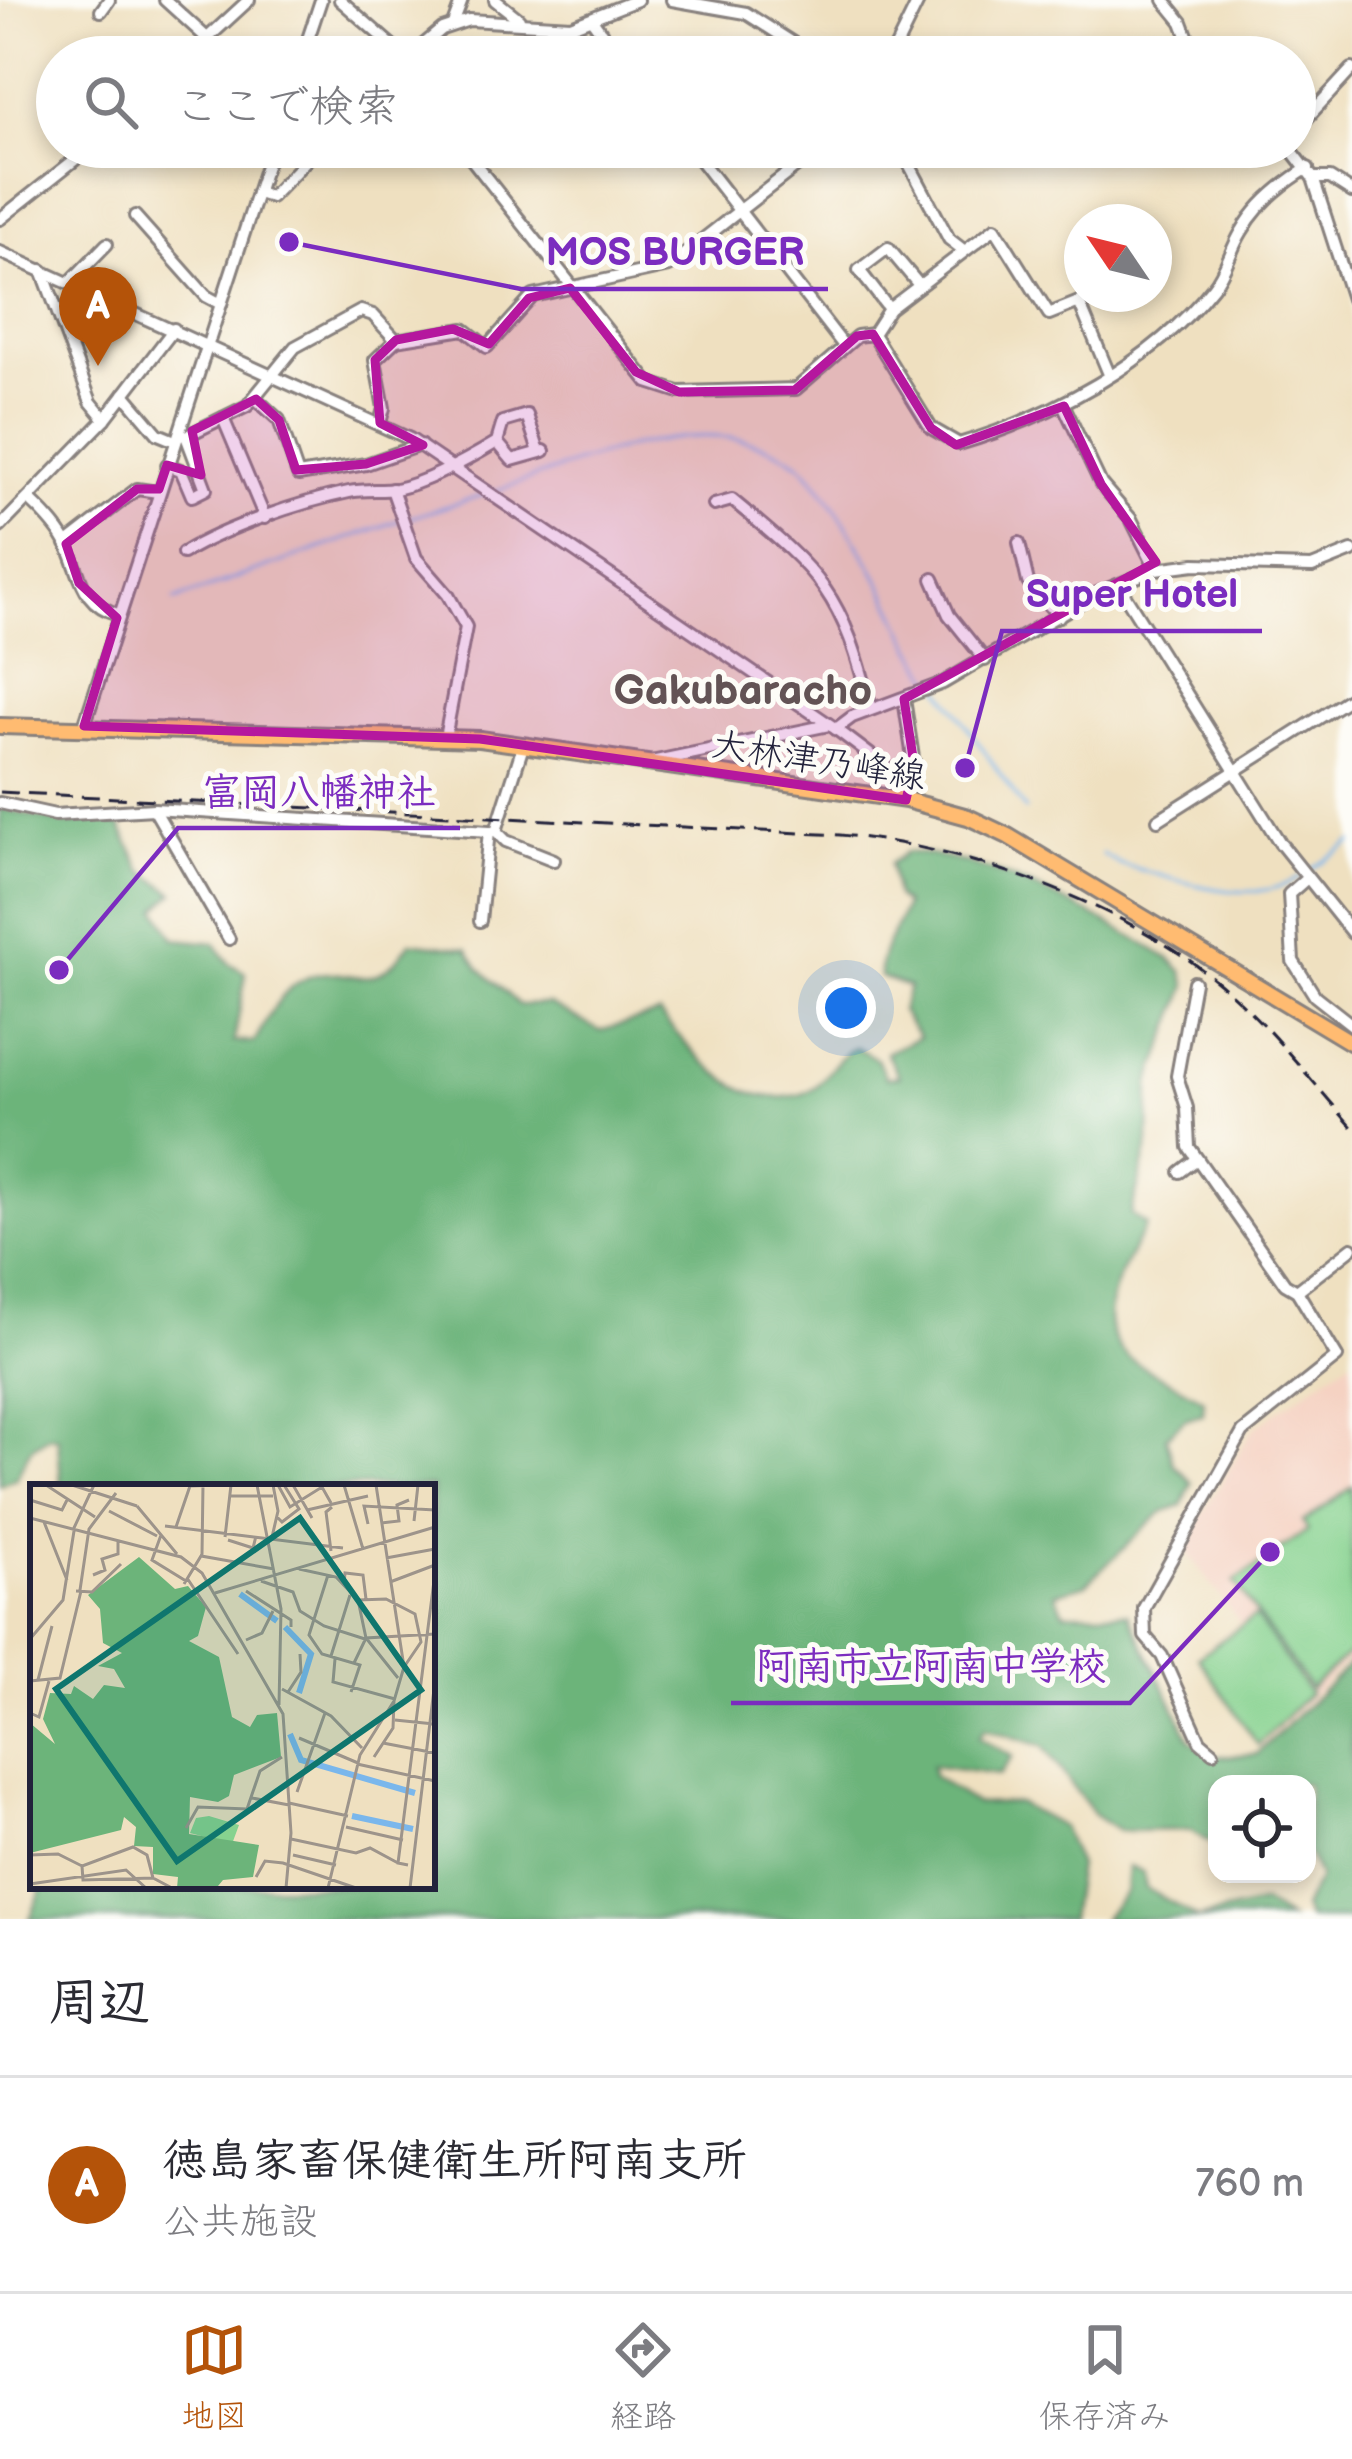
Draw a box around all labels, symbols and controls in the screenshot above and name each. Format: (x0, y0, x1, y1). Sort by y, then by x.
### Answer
search box (36, 36, 1316, 168)
icon: search (78, 69, 144, 135)
text: ここで検索 (174, 80, 399, 135)
north arrow (1064, 204, 1172, 312)
callout: MOS BURGER (521, 214, 828, 289)
text: MOS BURGER (545, 230, 805, 277)
pin: A (59, 267, 137, 366)
callout: Super Hotel (1002, 556, 1262, 631)
text: Super Hotel (1026, 572, 1238, 619)
district label: Gakubaracho (614, 666, 872, 717)
street label: 大林津乃峰線 (709, 723, 929, 800)
callout: 富岡八幡神社 (178, 753, 460, 828)
text: 富岡八幡神社 (202, 770, 436, 817)
your location (816, 978, 876, 1038)
inset map (30, 1484, 435, 1889)
callout: 阿南市立阿南中学校 (731, 1628, 1130, 1703)
text: 阿南市立阿南中学校 (755, 1644, 1107, 1691)
map controls (1208, 1775, 1316, 1883)
button: locate (1208, 1775, 1316, 1883)
text: 周辺 (48, 1973, 150, 2034)
text: 徳島家畜保健衛生所阿南支所 (162, 2134, 747, 2189)
text: A (75, 2161, 99, 2208)
text: 760 m (1195, 2161, 1304, 2208)
text: 公共施設 (162, 2199, 318, 2246)
tab: 地図 (181, 2317, 247, 2437)
tab: 経路 (610, 2317, 676, 2437)
tab: 保存済み (1039, 2317, 1171, 2437)

